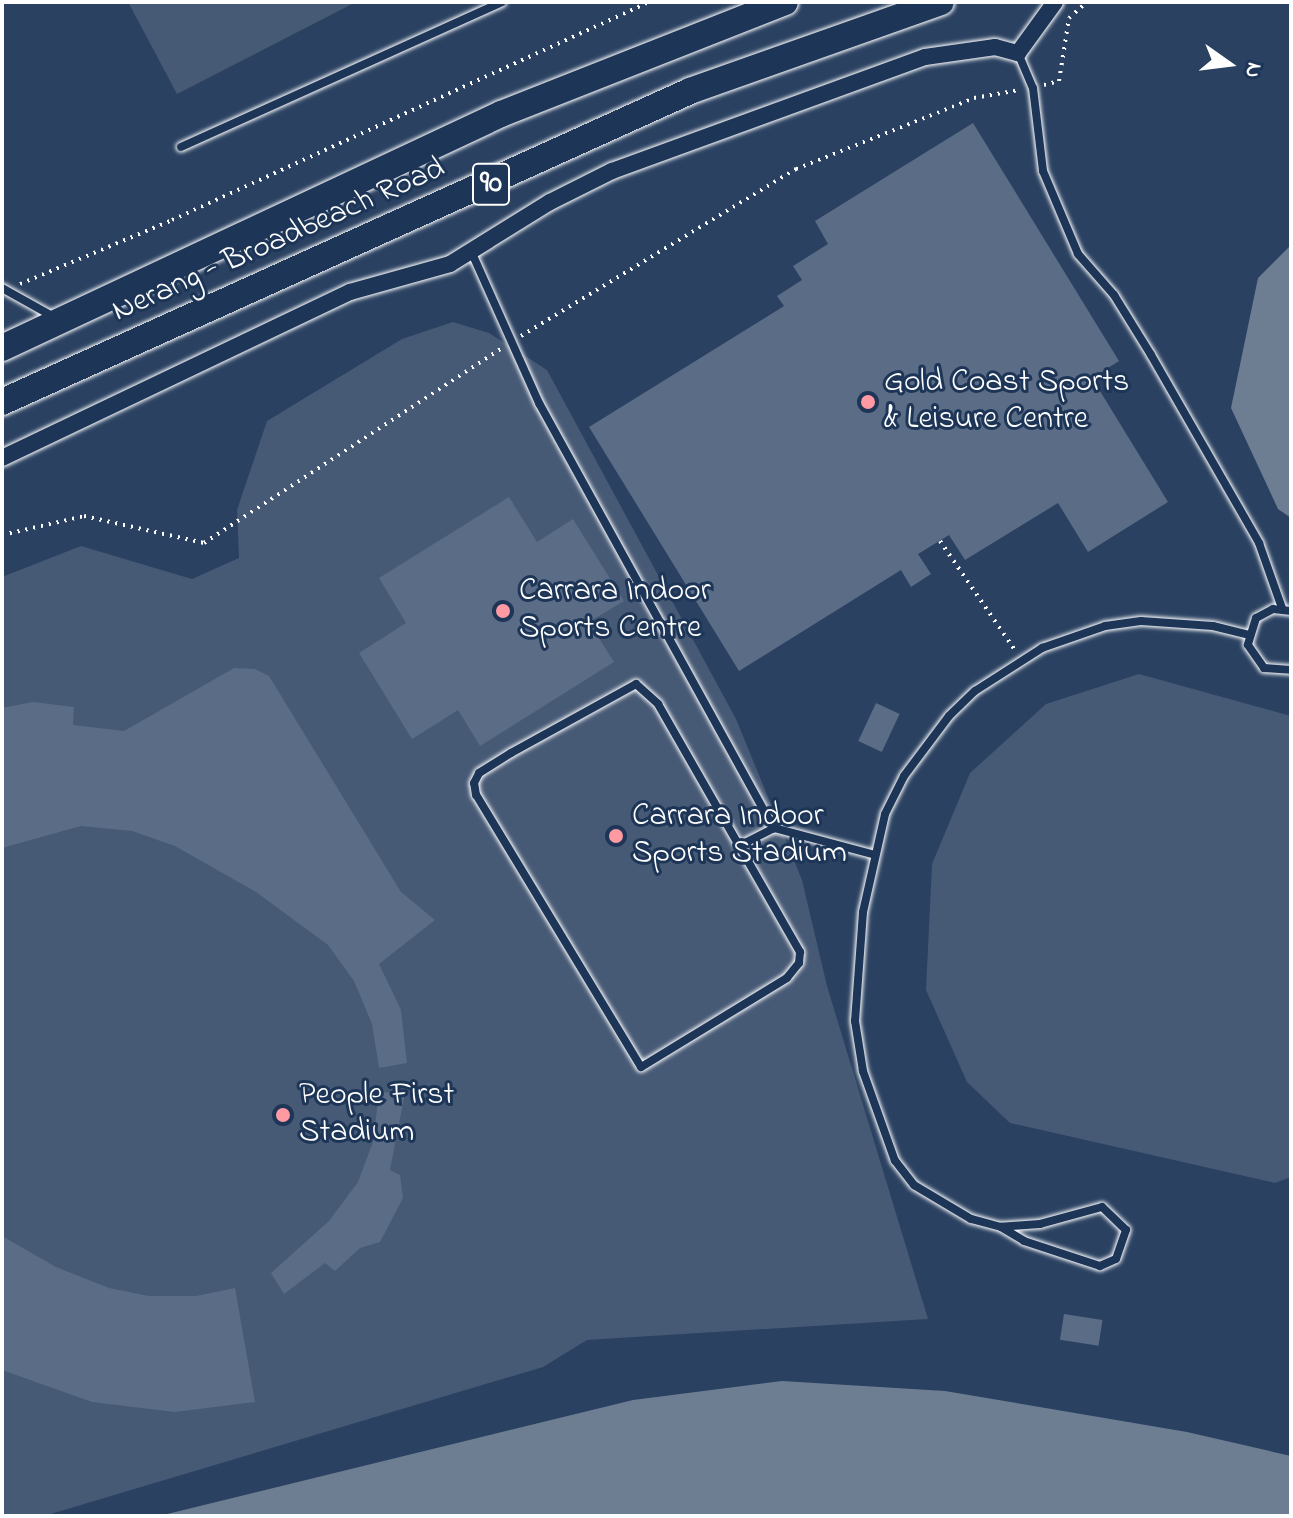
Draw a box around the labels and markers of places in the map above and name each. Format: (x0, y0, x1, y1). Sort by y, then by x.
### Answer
place label: Gold Coast Sports & Leisure Centre (884, 365, 1129, 440)
marker: Gold Coast Sports & Leisure Centre (859, 393, 877, 411)
place label: Carrara Indoor Sports Centre (519, 574, 711, 649)
marker: Carrara Indoor Sports Centre (494, 602, 512, 620)
place label: Carrara Indoor Sports Stadium (632, 799, 847, 874)
marker: Carrara Indoor Sports Stadium (607, 827, 625, 845)
place label: People First Stadium (299, 1078, 454, 1153)
marker: People First Stadium (274, 1106, 292, 1124)

